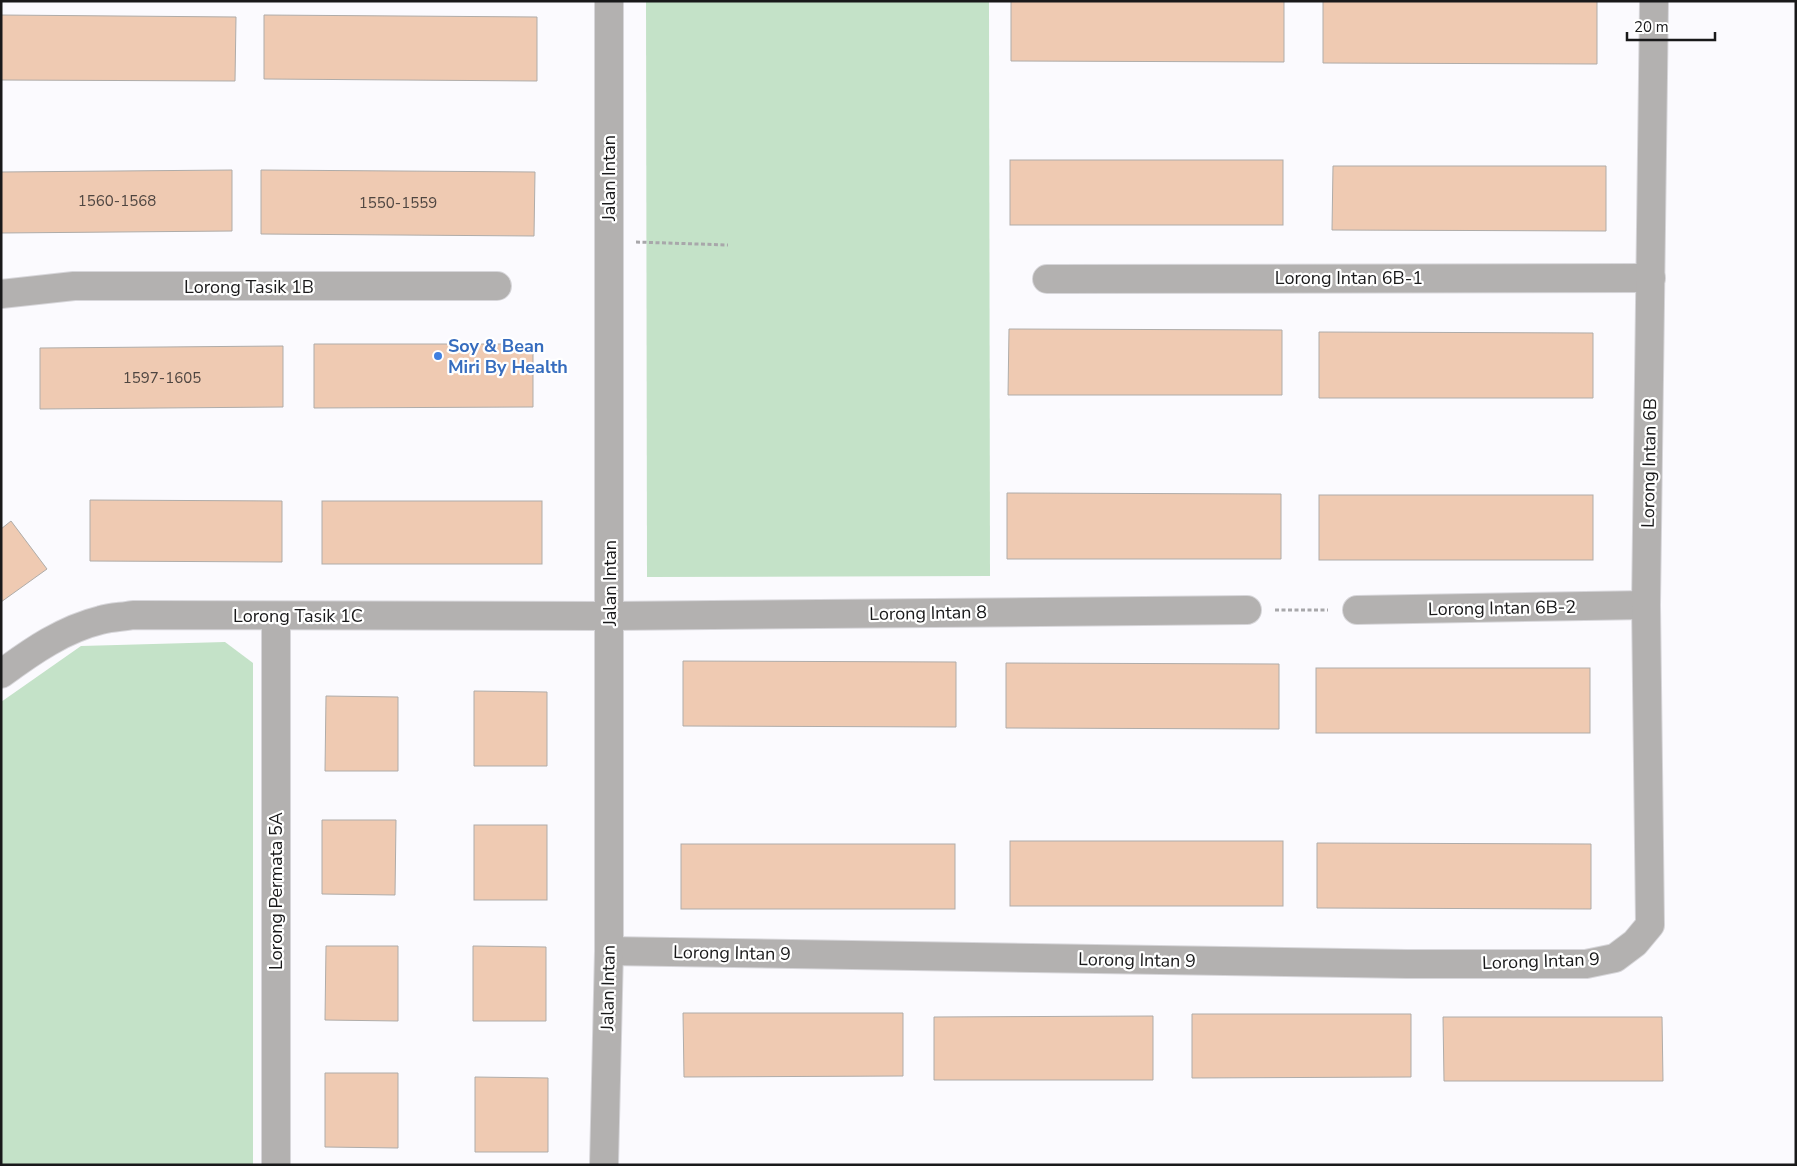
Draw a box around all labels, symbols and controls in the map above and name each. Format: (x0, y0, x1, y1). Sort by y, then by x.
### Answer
scale bar (1627, 10, 1714, 42)
text: 20 m (1634, 17, 1669, 37)
street label: Jalan Intan (597, 135, 621, 222)
house number: 1560-1568 (78, 191, 156, 211)
house number: 1550-1559 (359, 193, 437, 213)
street label: Lorong Intan 6B-1 (1275, 266, 1423, 290)
street label: Lorong Tasik 1B (184, 275, 314, 299)
place label: Soy & Bean Miri By Health (448, 334, 568, 379)
marker: Soy & Bean Miri By Health (432, 350, 444, 362)
house number: 1597-1605 (123, 368, 201, 388)
street label: Lorong Intan 6B (1636, 398, 1662, 528)
street label: Jalan Intan (598, 540, 622, 627)
street label: Lorong Intan 6B-2 (1428, 595, 1576, 621)
street label: Lorong Intan 8 (869, 600, 987, 626)
street label: Lorong Tasik 1C (233, 604, 363, 628)
street label: Lorong Permata 5A (264, 812, 288, 970)
street label: Lorong Intan 9 (673, 940, 791, 966)
street label: Jalan Intan (595, 945, 621, 1032)
street label: Lorong Intan 9 (1078, 947, 1196, 973)
street label: Lorong Intan 9 (1482, 947, 1600, 975)

